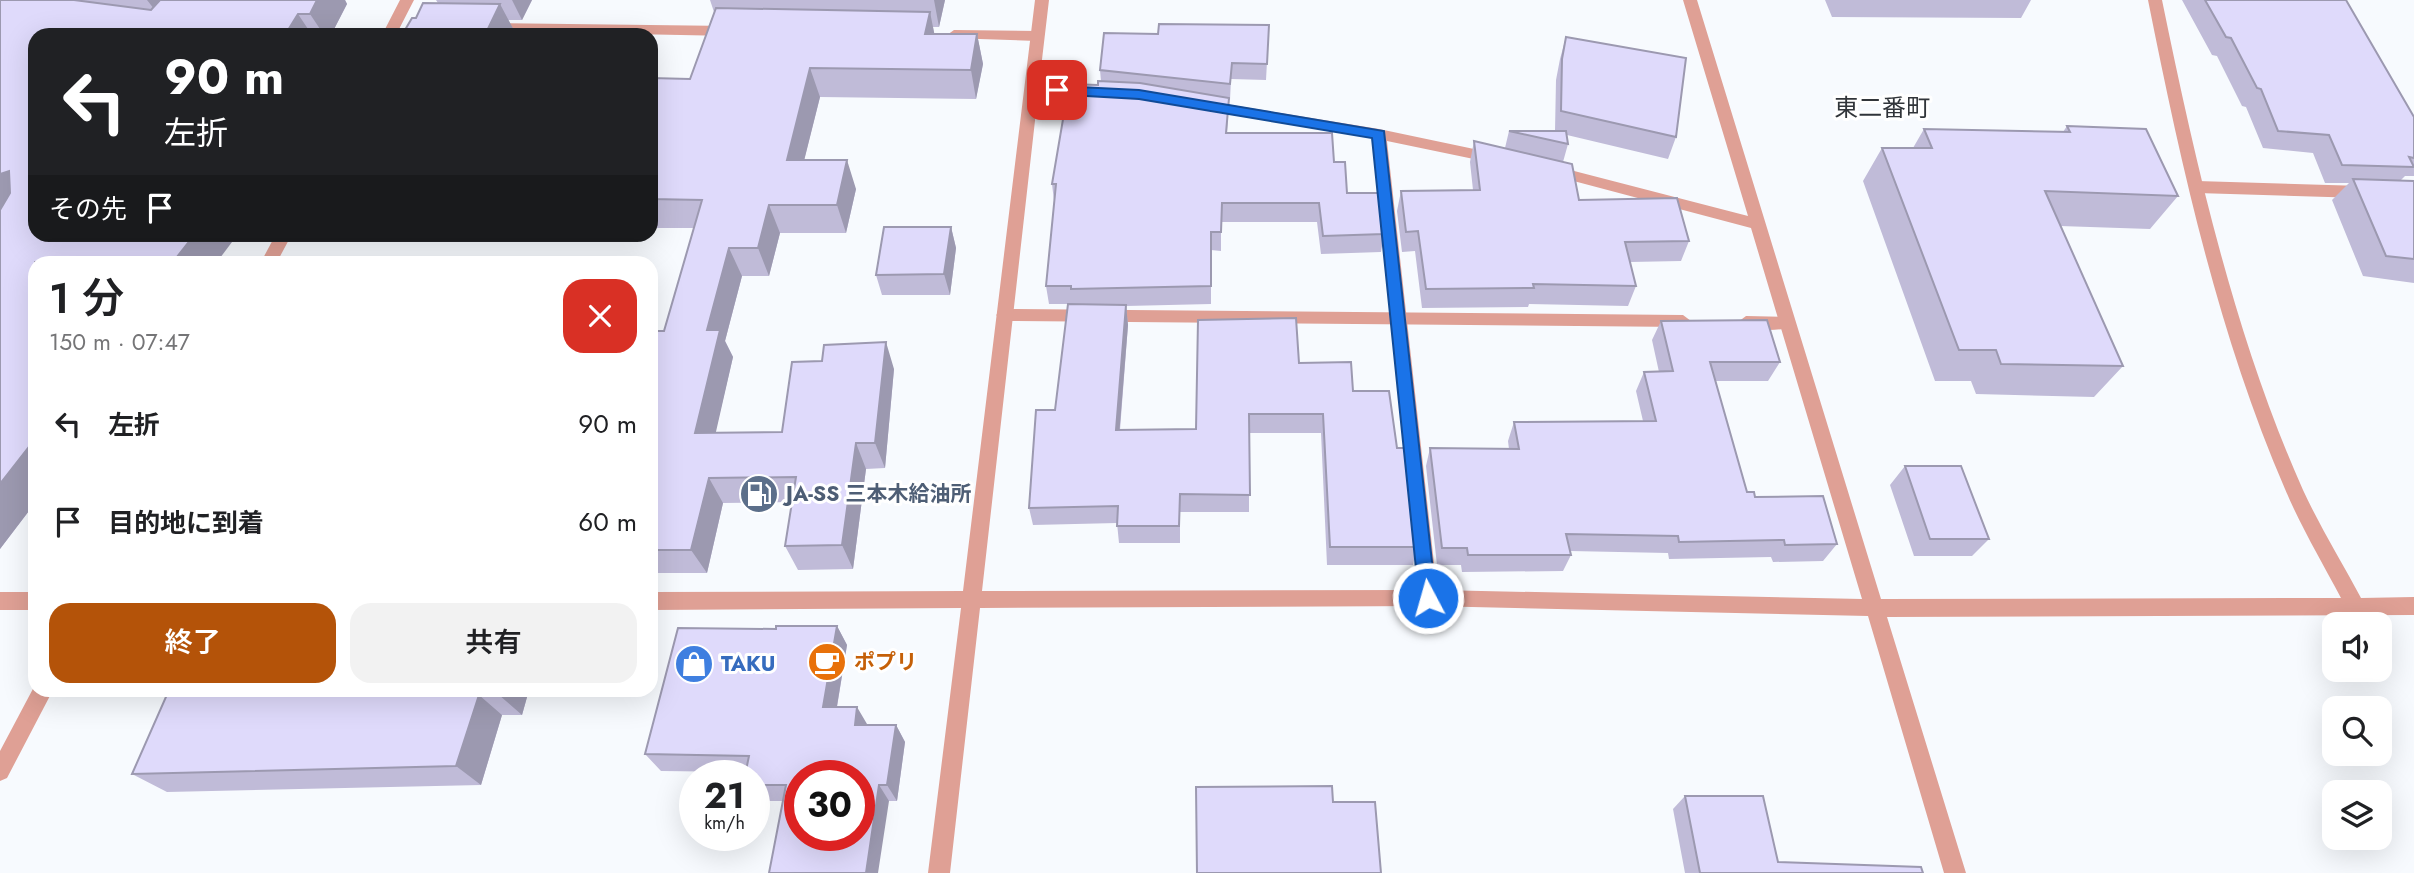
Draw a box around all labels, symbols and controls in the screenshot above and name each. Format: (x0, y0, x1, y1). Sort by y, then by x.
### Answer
text: 90 m (164, 42, 284, 112)
icon: left (49, 56, 140, 147)
pin (1027, 60, 1087, 120)
icon: arrive (1038, 71, 1076, 109)
district label: 東二番町 (1834, 90, 1930, 125)
text: 左折 (164, 110, 228, 156)
icon: arrive (141, 189, 179, 227)
text: その先 (49, 190, 127, 228)
text: 1 分 (49, 268, 124, 329)
button: close (563, 279, 637, 353)
text: 150 m · 07:47 (49, 325, 190, 359)
icon: left (49, 405, 87, 443)
text: 90 m (578, 405, 637, 443)
text: 左折 (108, 406, 160, 444)
fuel station icon: JA-SS 三本木給油所 (738, 473, 780, 515)
place label: JA-SS 三本木給油所 (782, 479, 972, 509)
icon: arrive (49, 503, 87, 541)
text: 60 m (578, 503, 637, 541)
text: 目的地に到着 (108, 504, 264, 542)
position arrow (1391, 561, 1465, 635)
button: 終了 (49, 603, 336, 683)
button: 共有 (350, 603, 637, 683)
map controls (2322, 612, 2392, 850)
button: sound (2322, 612, 2392, 682)
cafe icon: ポプリ (806, 641, 848, 683)
shop icon: TAKU (673, 643, 715, 685)
place label: ポプリ (854, 647, 917, 677)
place label: TAKU (721, 649, 776, 679)
button: search (2322, 696, 2392, 766)
speed limit sign: 30 (784, 760, 875, 851)
text: 21 (704, 771, 745, 821)
button: layers (2322, 780, 2392, 850)
text: km/h (704, 810, 745, 836)

